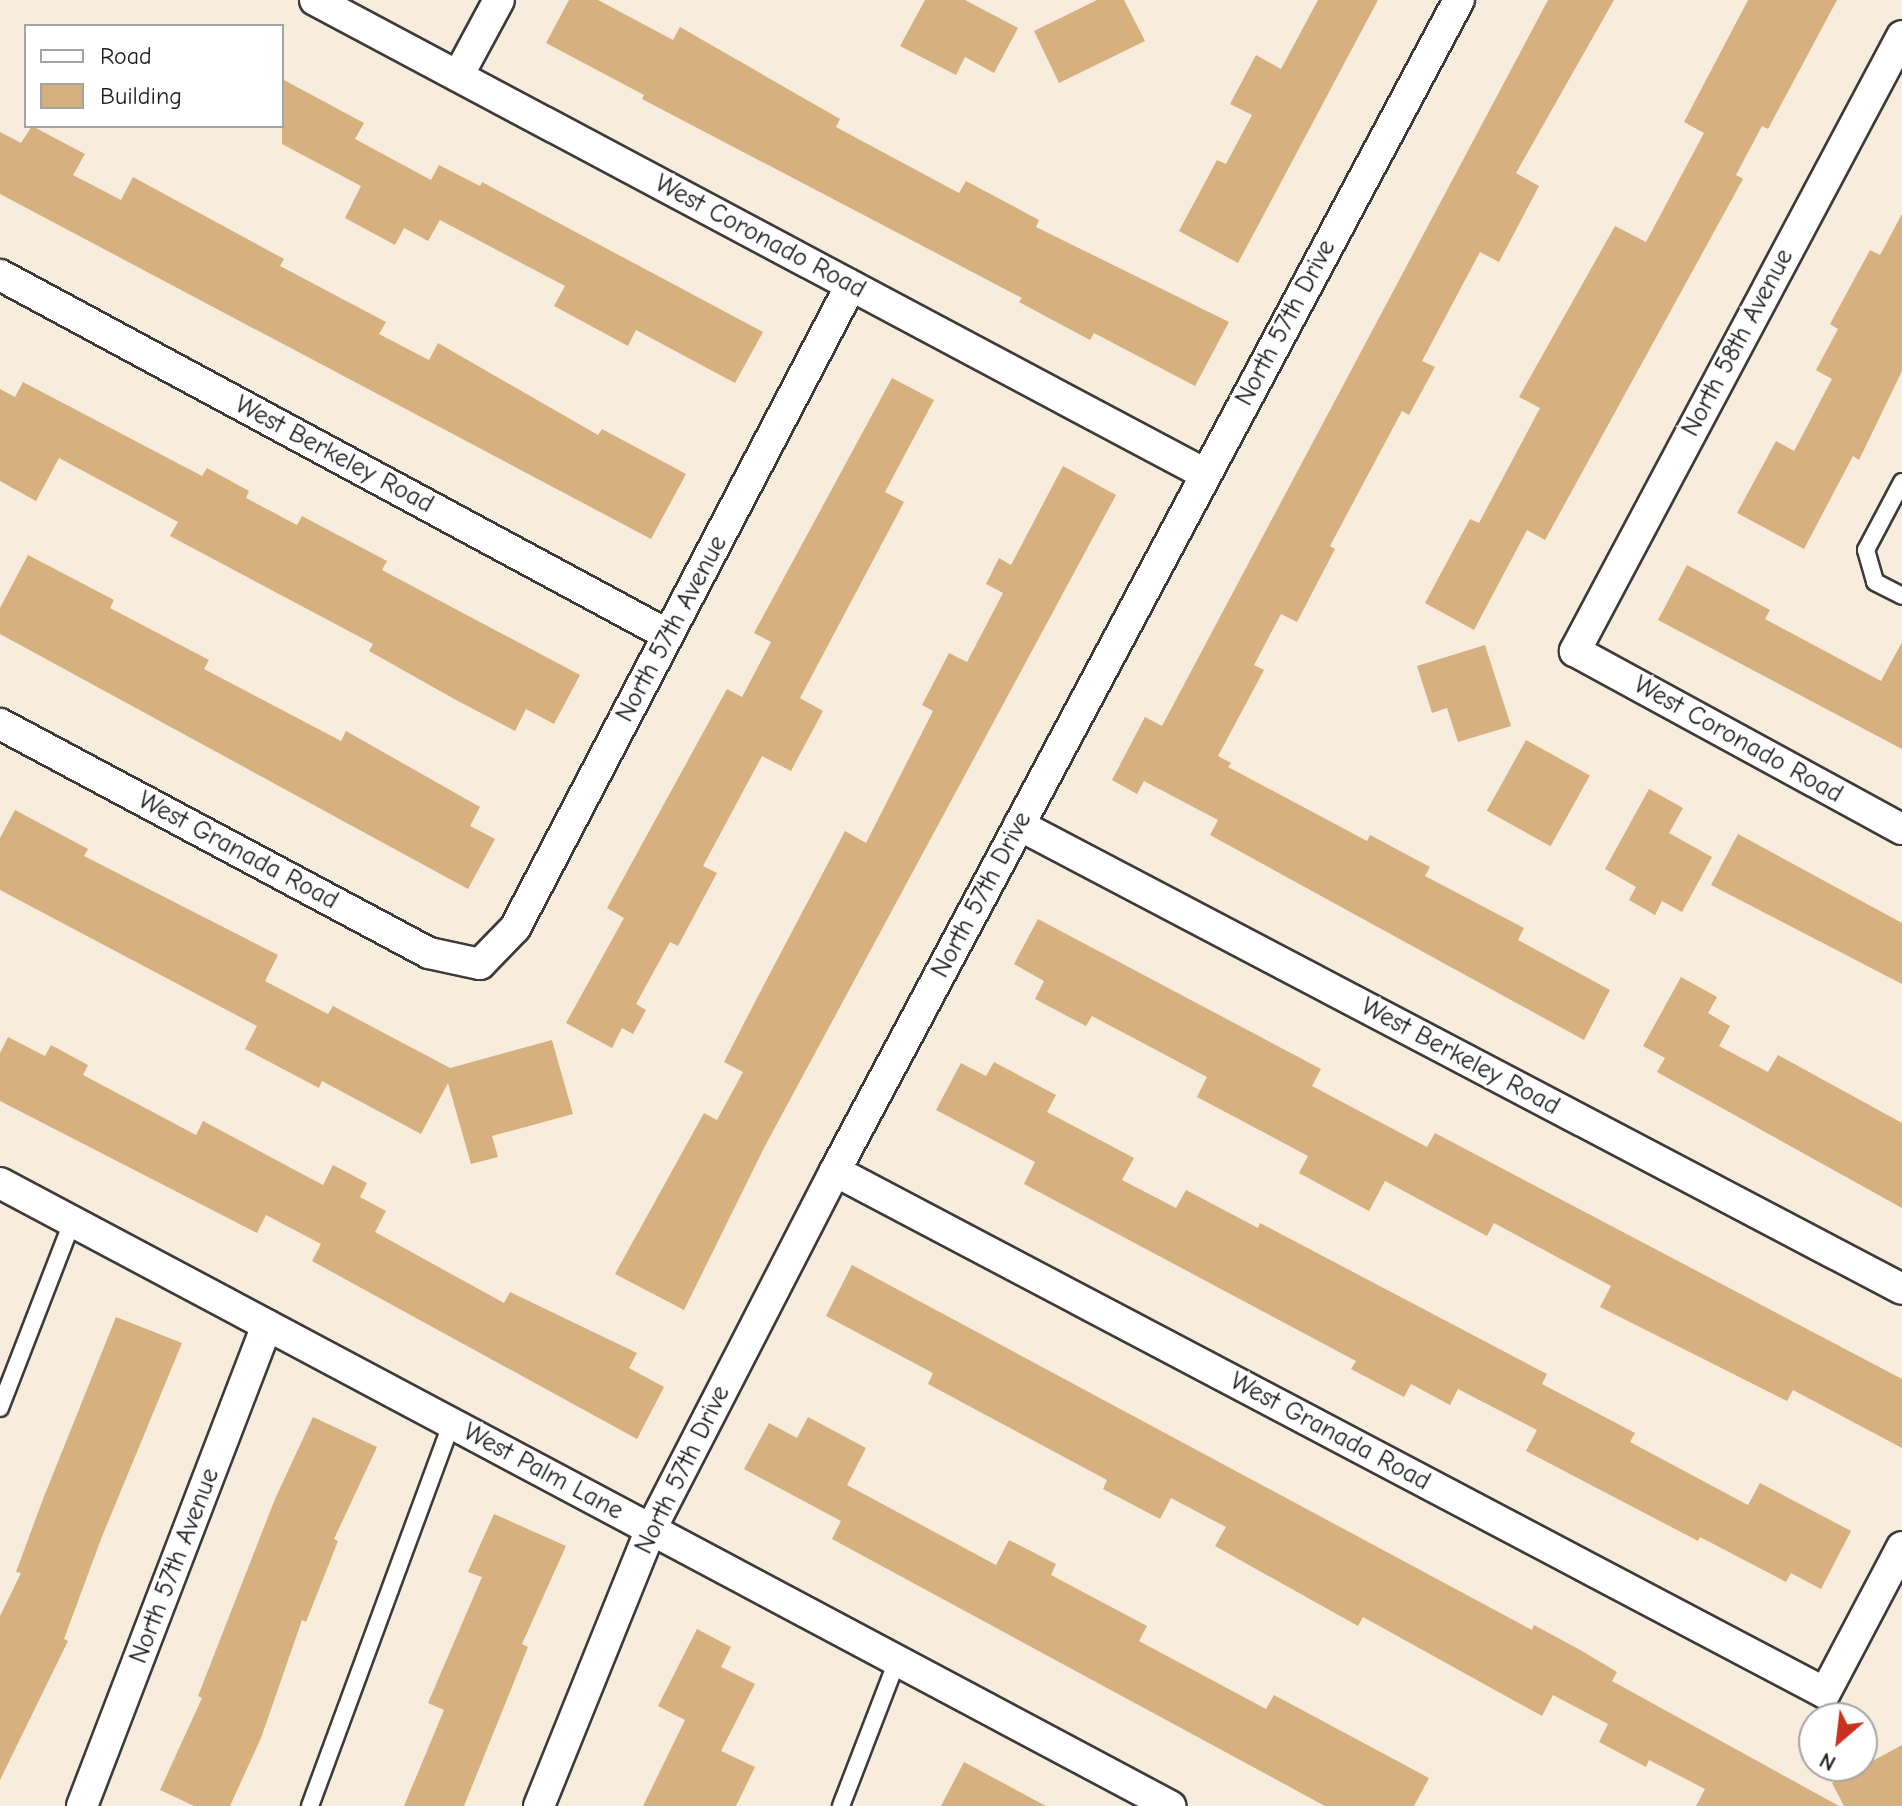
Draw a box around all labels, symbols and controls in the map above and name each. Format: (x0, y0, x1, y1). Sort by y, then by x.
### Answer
legend (24, 24, 284, 128)
text: Road (100, 42, 152, 70)
text: Building (100, 82, 182, 110)
street label: West Coronado Road (649, 168, 871, 306)
street label: North 57th Drive (1229, 235, 1343, 411)
street label: North 58th Avenue (1675, 244, 1801, 442)
street label: West Berkeley Road (229, 389, 439, 521)
street label: North 57th Avenue (610, 530, 734, 728)
street label: West Coronado Road (1628, 670, 1848, 810)
street label: West Granada Road (132, 785, 344, 917)
street label: North 57th Drive (925, 807, 1039, 983)
street label: West Berkeley Road (1355, 991, 1565, 1123)
street label: West Granada Road (1224, 1366, 1436, 1498)
street label: North 57th Drive (629, 1381, 737, 1559)
street label: West Palm Lane (458, 1417, 628, 1527)
street label: North 57th Avenue (123, 1464, 227, 1668)
north arrow (1798, 1702, 1878, 1782)
text: N (1815, 1747, 1840, 1776)

